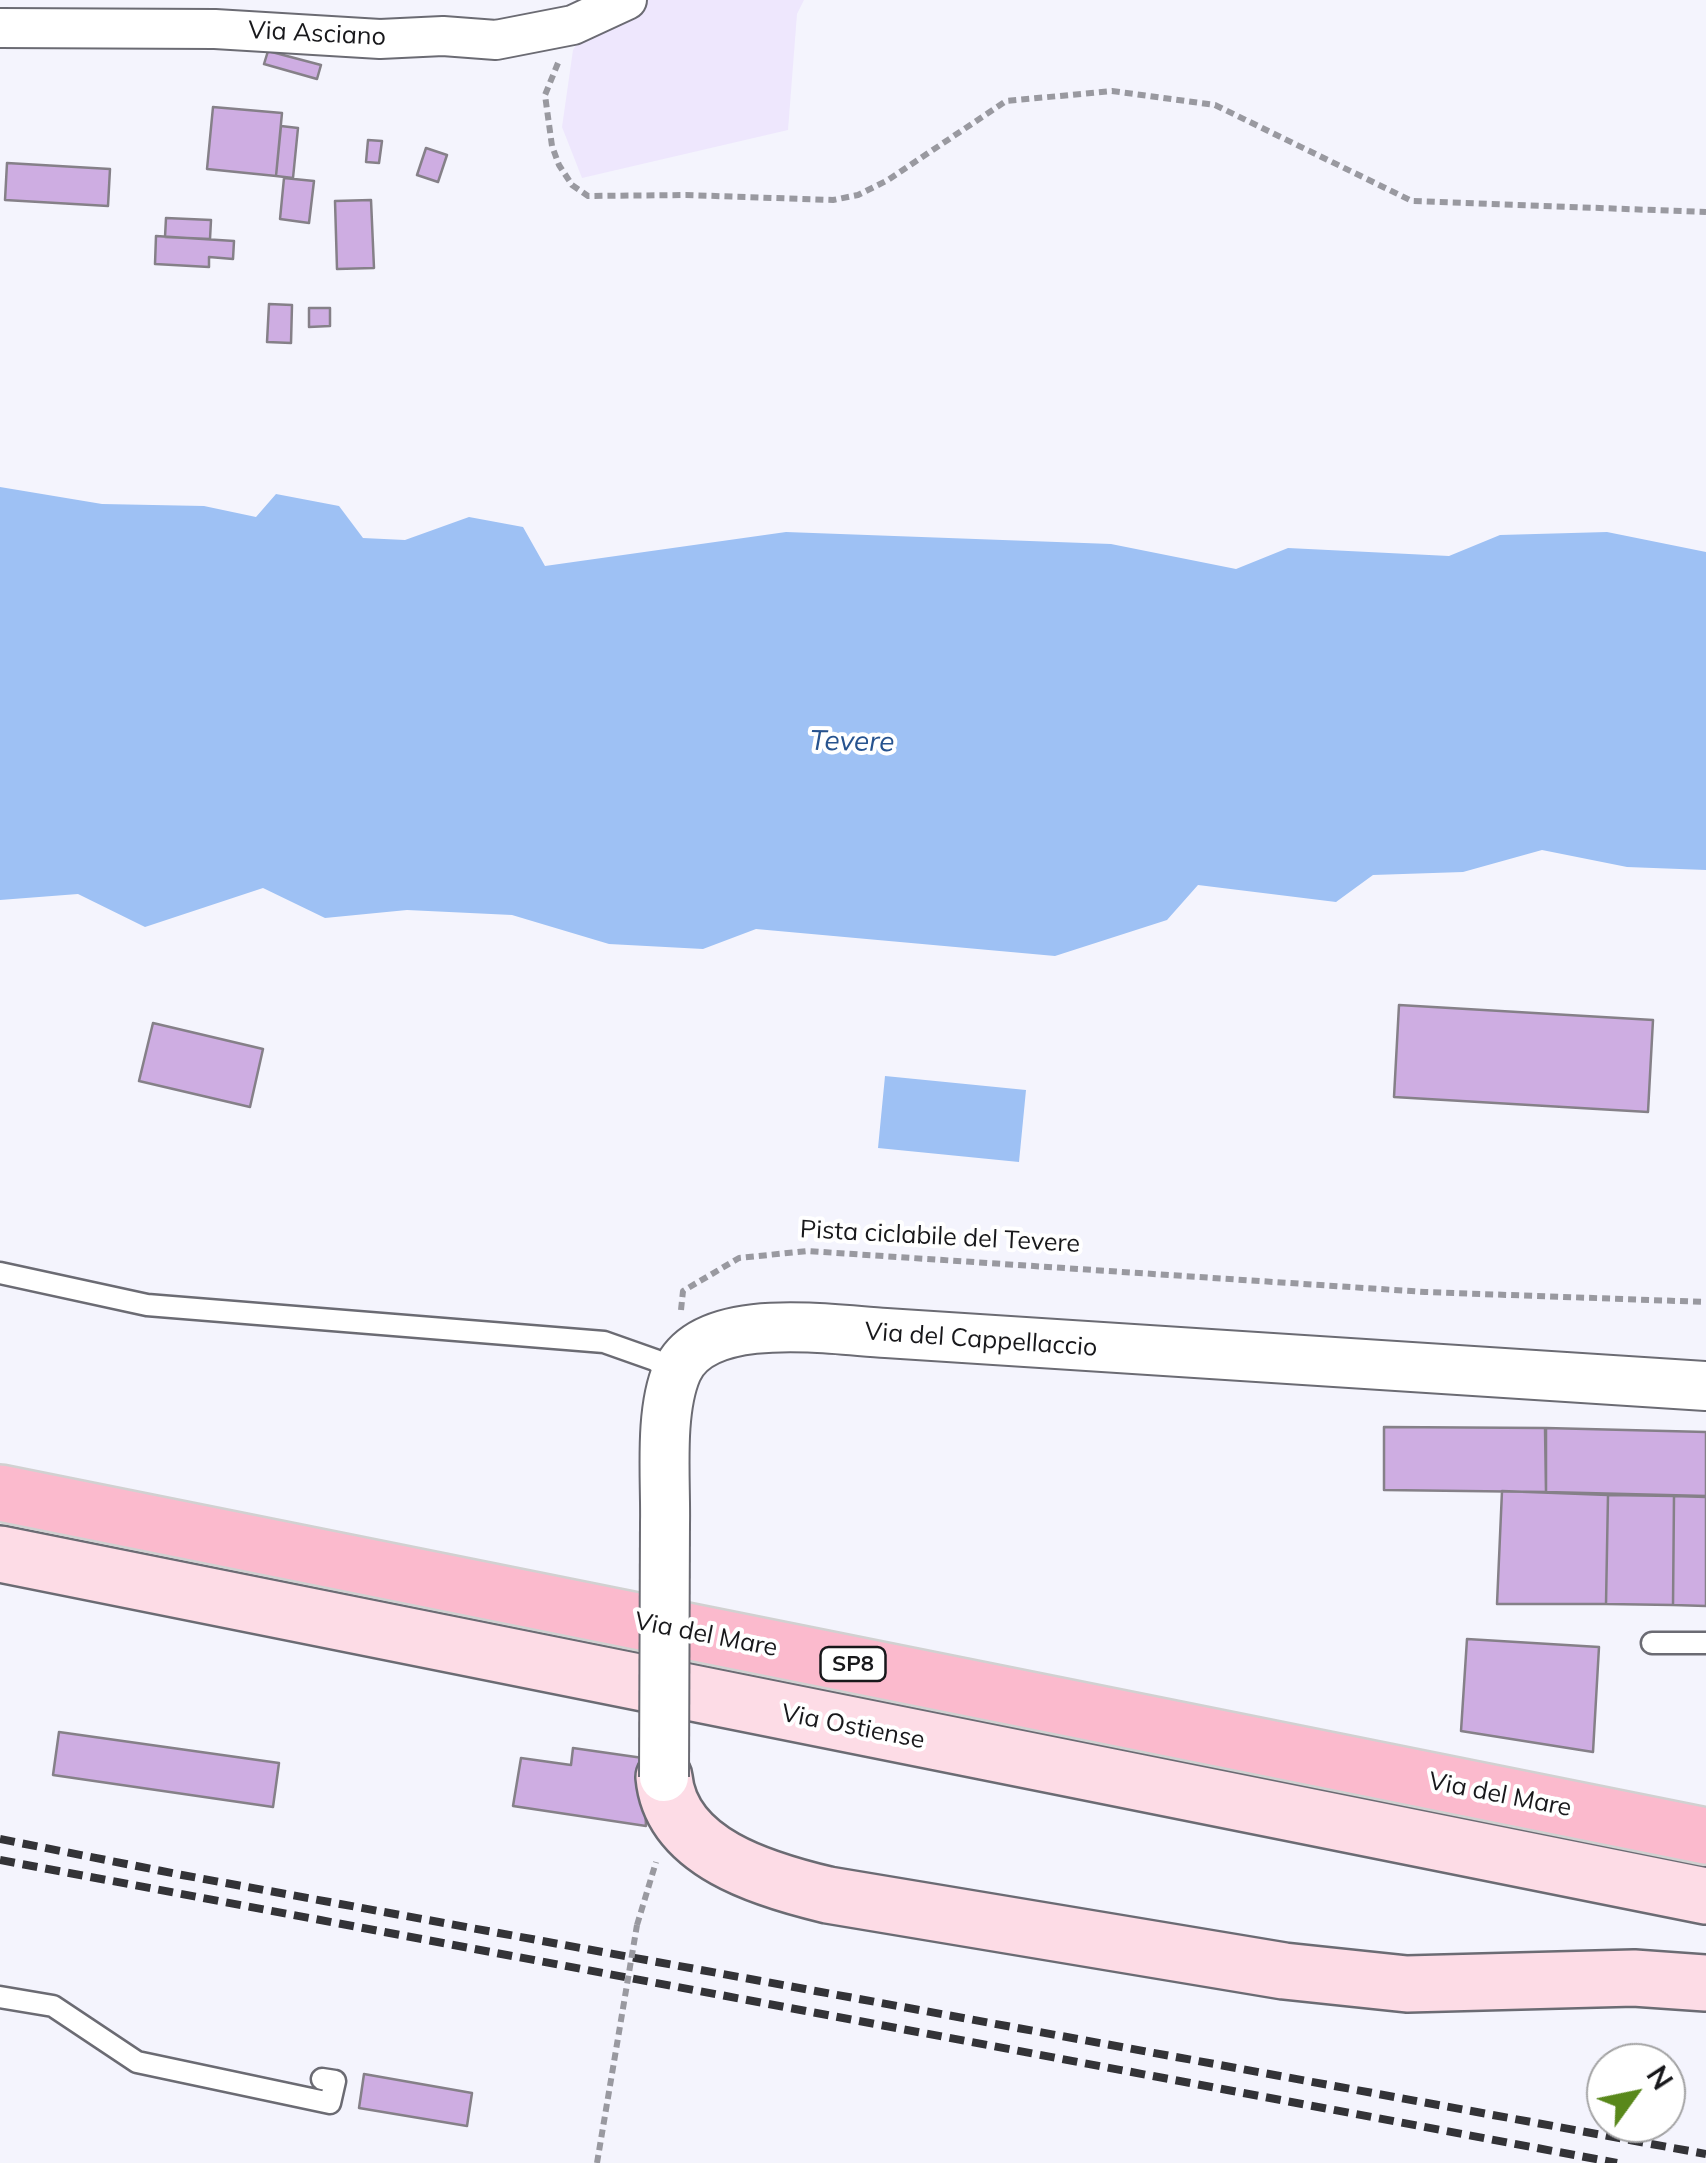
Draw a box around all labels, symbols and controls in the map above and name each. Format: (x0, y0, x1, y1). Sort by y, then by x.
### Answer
street label: Via Asciano (247, 15, 387, 53)
water label: Tevere (809, 724, 895, 760)
street label: Pista ciclabile del Tevere (799, 1215, 1081, 1259)
street label: Via del Cappellaccio (864, 1317, 1098, 1363)
street label: Via del Mare (632, 1606, 780, 1664)
road number: SP8 (820, 1647, 886, 1681)
street label: Via Ostiense (779, 1698, 927, 1756)
street label: Via del Mare (1426, 1766, 1574, 1824)
north arrow (1586, 2043, 1686, 2143)
text: N (1639, 2059, 1680, 2096)

